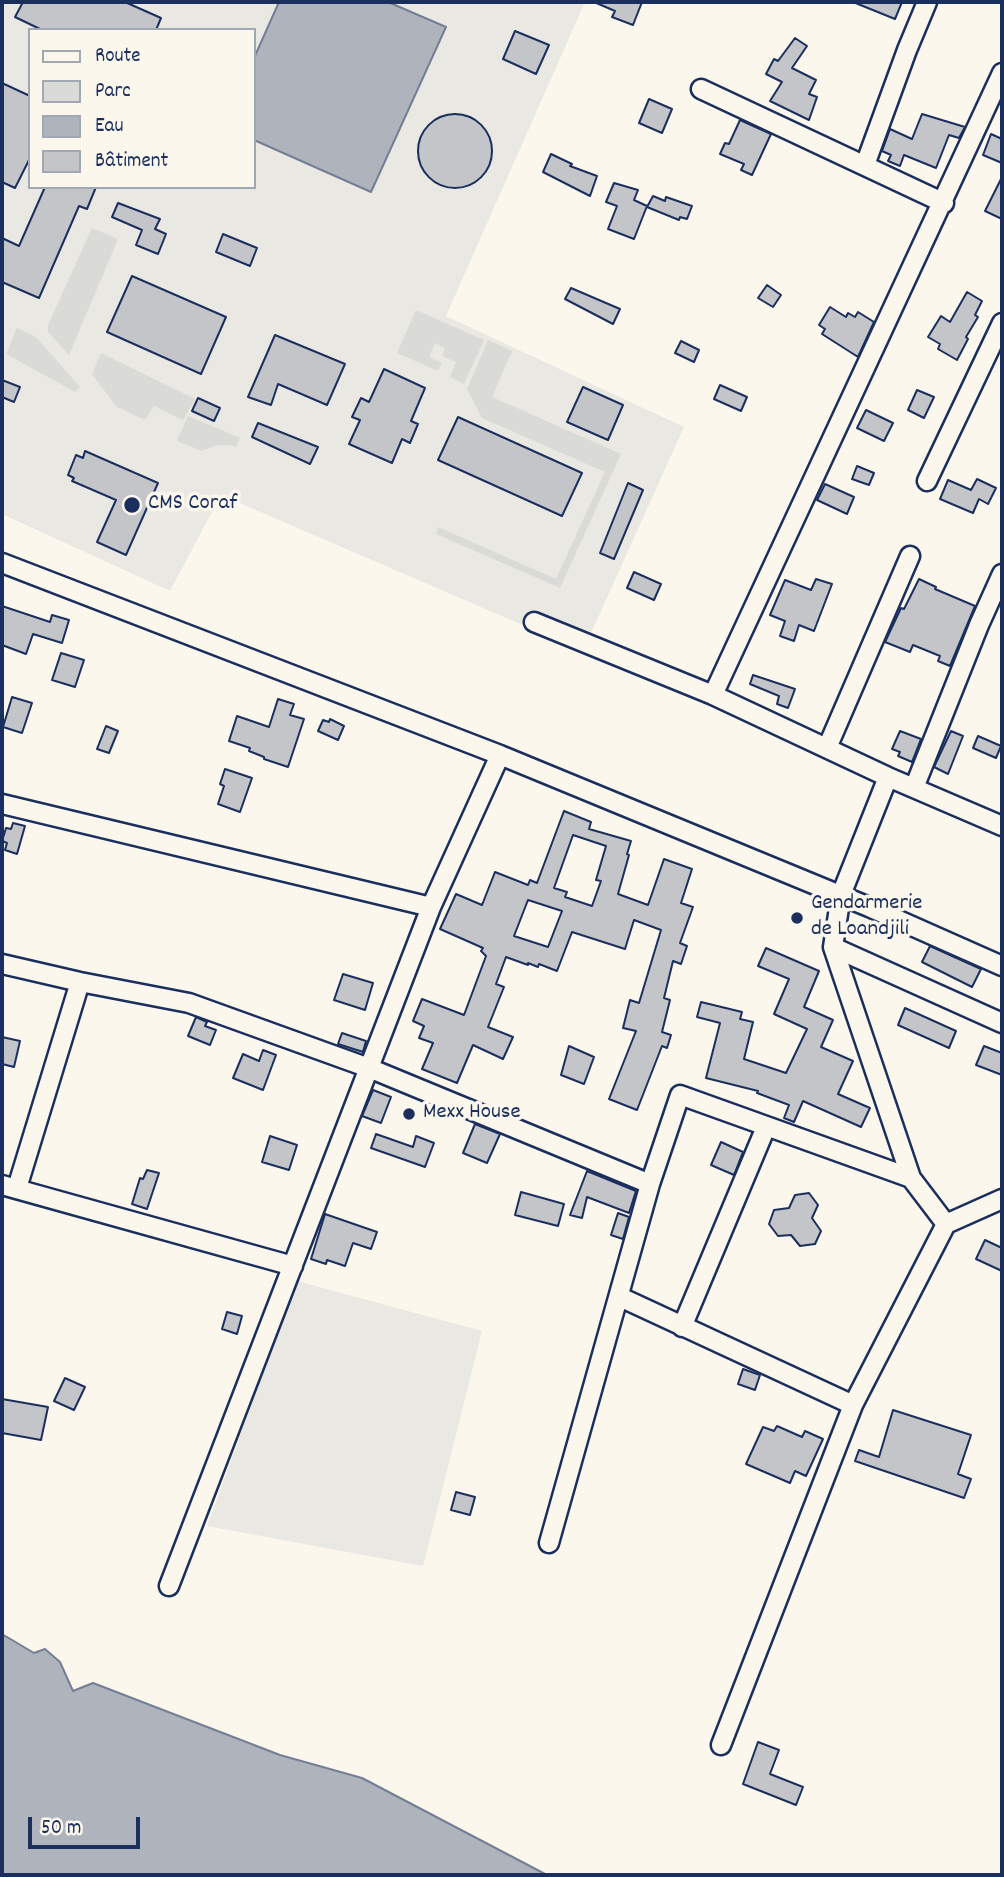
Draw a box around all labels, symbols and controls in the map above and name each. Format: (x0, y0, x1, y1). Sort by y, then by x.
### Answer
legend (28, 28, 256, 189)
text: Route (95, 42, 141, 72)
text: Parc (95, 77, 131, 107)
text: Eau (95, 112, 123, 142)
text: Bâtiment (95, 147, 168, 177)
place label: CMS Coraf (148, 491, 237, 519)
marker: CMS Coraf (122, 495, 142, 515)
place label: Gendarmerie de Loandjili (811, 891, 922, 945)
marker: Gendarmerie de Loandjili (789, 910, 805, 926)
place label: Mexx House (423, 1100, 521, 1128)
marker: Mexx House (401, 1106, 417, 1122)
scale bar (32, 1804, 144, 1848)
text: 50 m (41, 1814, 81, 1844)

